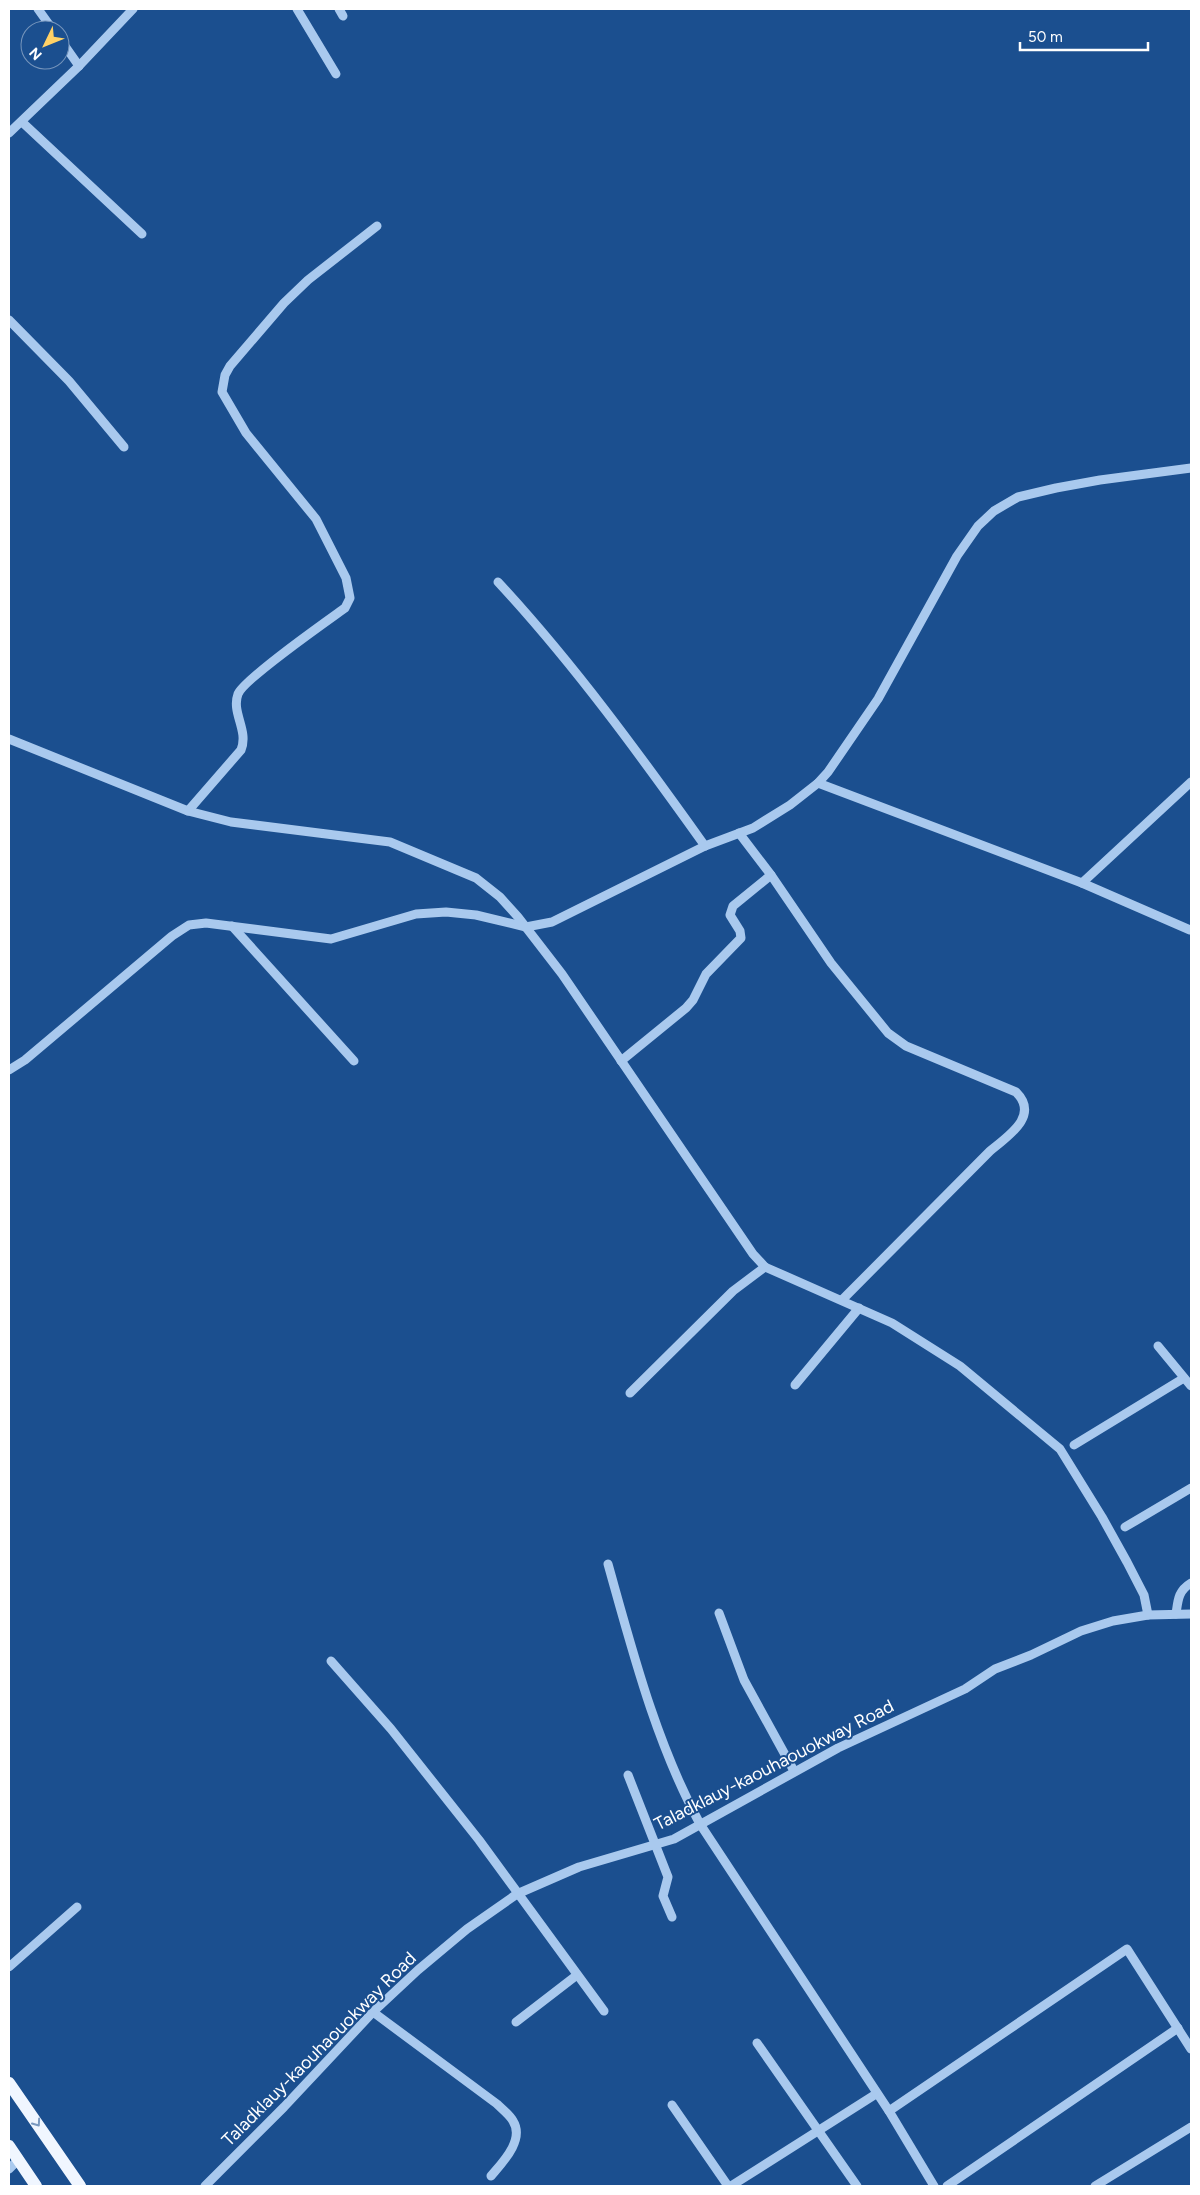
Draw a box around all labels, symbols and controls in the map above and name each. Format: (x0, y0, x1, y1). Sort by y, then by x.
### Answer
north arrow (20, 20, 70, 70)
scale bar (1020, 20, 1148, 52)
text: 50 m (1028, 28, 1063, 46)
text: N (26, 44, 46, 63)
street label: Taladklauy-kaouhaouokway Road (651, 1695, 897, 1835)
street label: Taladklauy-kaouhaouokway Road (217, 1947, 421, 2151)
one-way arrow (31, 2117, 40, 2127)

